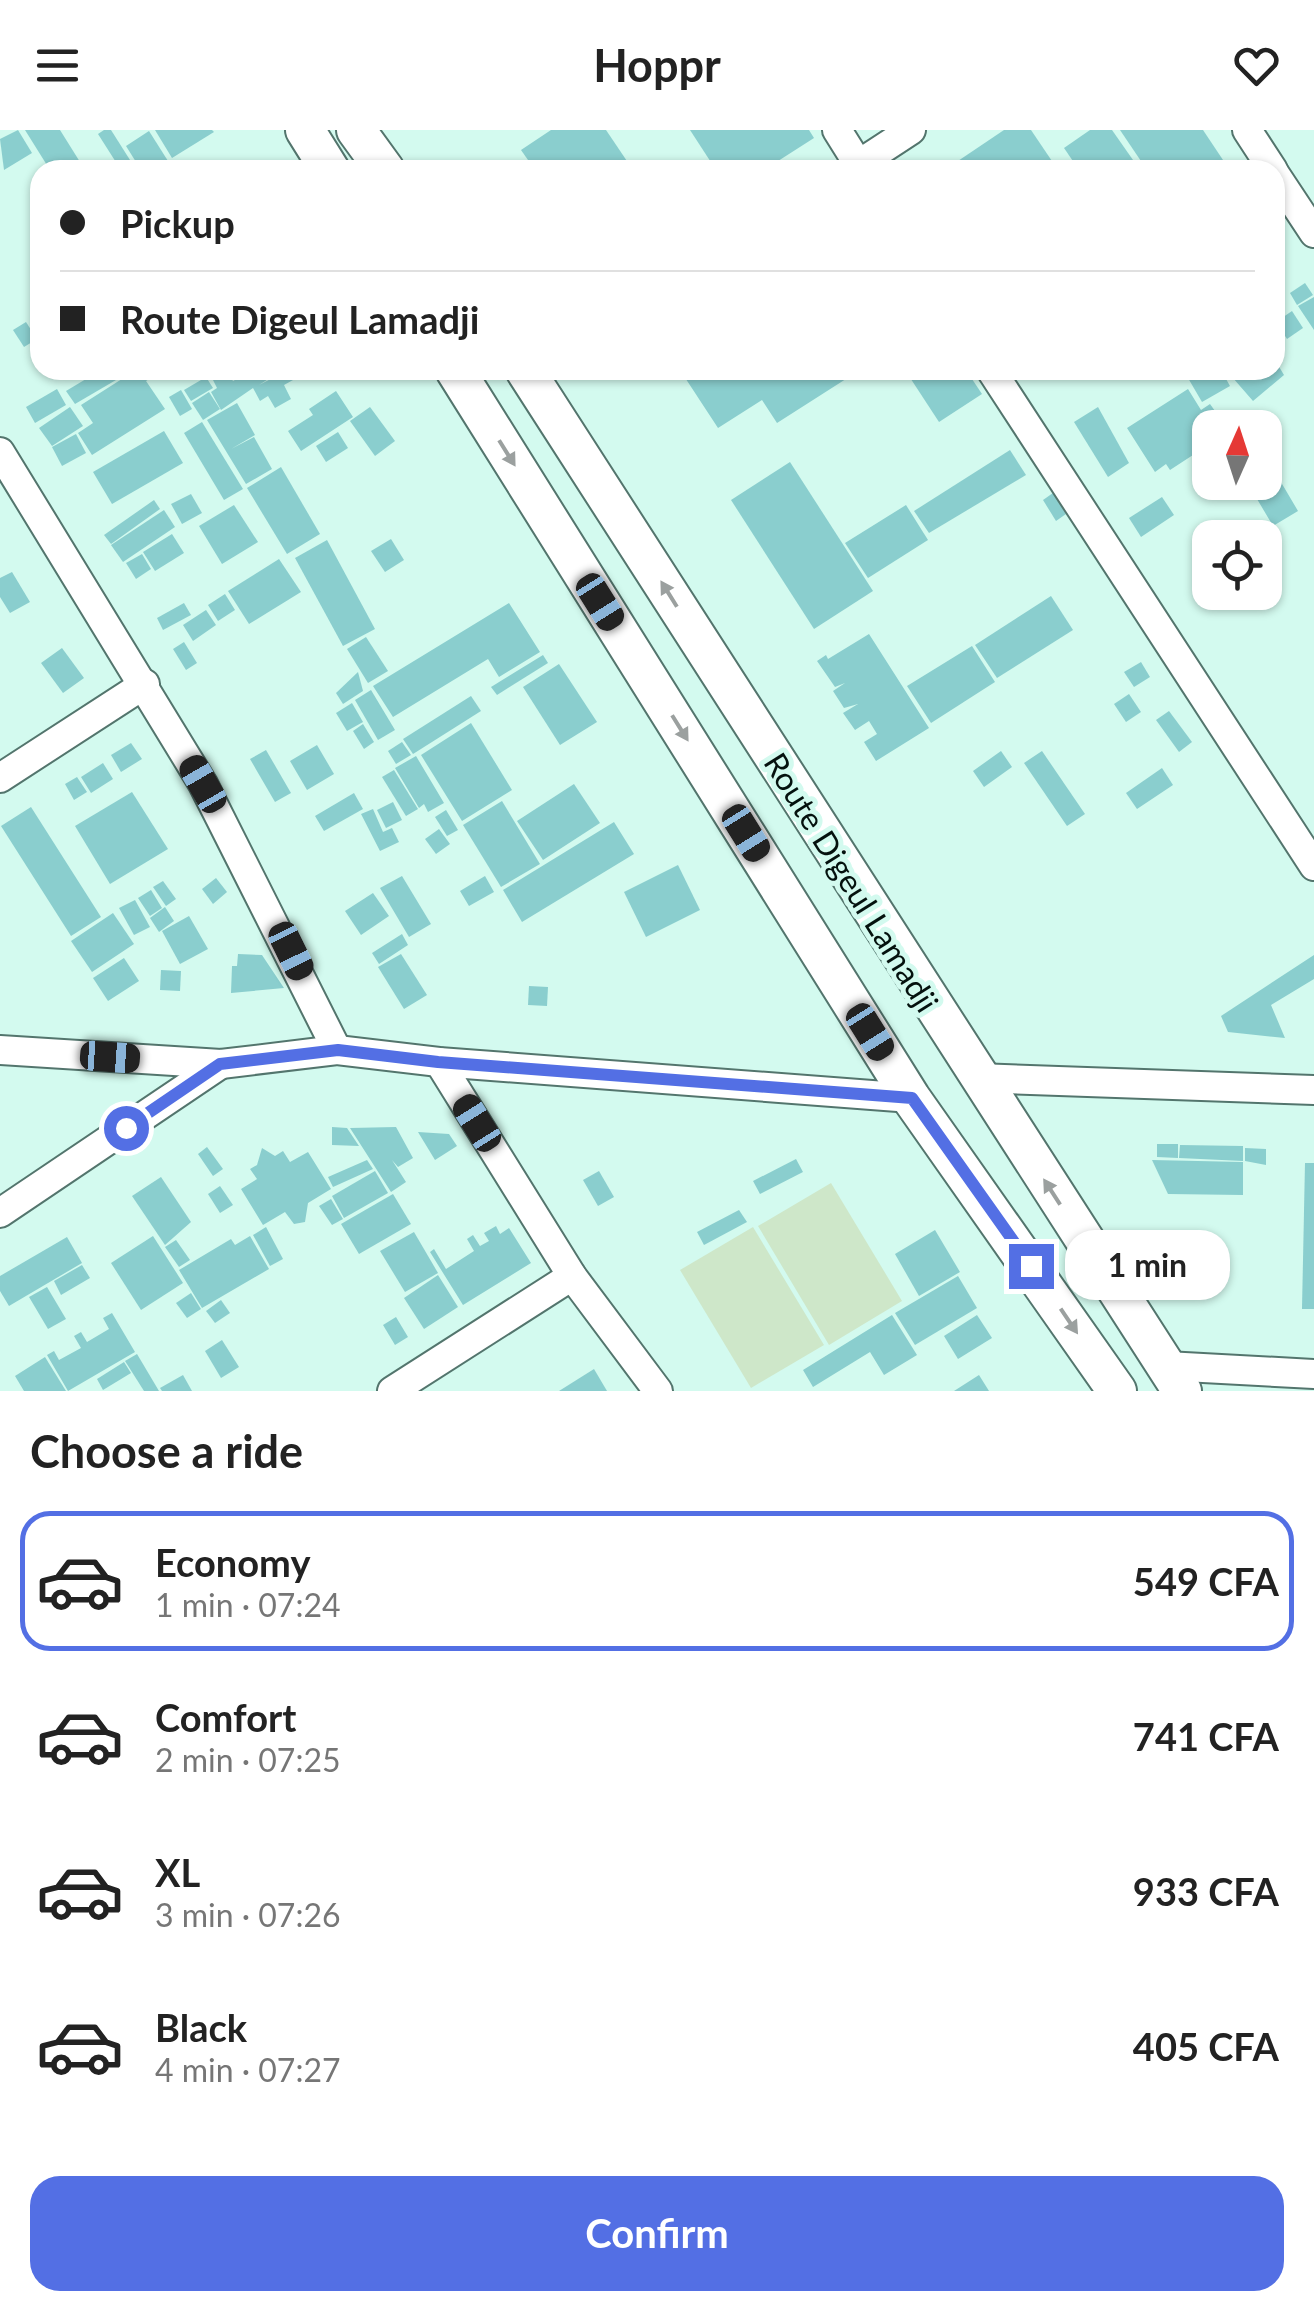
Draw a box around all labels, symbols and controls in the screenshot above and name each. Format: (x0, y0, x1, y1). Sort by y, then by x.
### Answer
icon: menu (30, 38, 85, 93)
text: Hoppr (593, 38, 721, 92)
icon: heart (1229, 38, 1284, 93)
text: Pickup (120, 200, 235, 246)
text: Route Digeul Lamadji (120, 296, 479, 342)
north arrow (1192, 410, 1282, 500)
map controls (1192, 410, 1282, 610)
one-way arrow (497, 439, 516, 466)
button: locate (1192, 520, 1282, 610)
car (571, 569, 629, 635)
one-way arrow (660, 581, 678, 608)
one-way arrow (670, 714, 688, 742)
street label: Route Digeul Lamadji (757, 745, 947, 1019)
car (175, 751, 231, 817)
car (717, 800, 775, 866)
car (264, 917, 318, 985)
car (841, 999, 899, 1065)
car (79, 1040, 141, 1074)
car (448, 1090, 506, 1156)
route start (104, 1106, 149, 1151)
one-way arrow (1043, 1179, 1061, 1206)
callout: 1 min (1066, 1231, 1231, 1301)
route end (1009, 1244, 1054, 1289)
text: 1 min (1108, 1245, 1187, 1284)
one-way arrow (1059, 1308, 1078, 1335)
text: Choose a ride (30, 1424, 303, 1478)
icon: car (35, 1536, 125, 1626)
text: Economy (155, 1539, 310, 1585)
text: 549 CFA (1133, 1558, 1279, 1604)
text: 1 min · 07:24 (155, 1585, 341, 1624)
icon: car (35, 1691, 125, 1781)
text: Comfort (155, 1694, 296, 1740)
text: 741 CFA (1133, 1713, 1279, 1759)
text: 2 min · 07:25 (155, 1740, 341, 1779)
icon: car (35, 1846, 125, 1936)
text: XL (155, 1849, 200, 1895)
text: 933 CFA (1133, 1868, 1279, 1914)
text: 3 min · 07:26 (155, 1895, 341, 1934)
icon: car (35, 2001, 125, 2091)
text: Black (155, 2004, 247, 2050)
text: 405 CFA (1133, 2023, 1279, 2069)
text: 4 min · 07:27 (155, 2050, 341, 2089)
button: Confirm (30, 2176, 1284, 2291)

